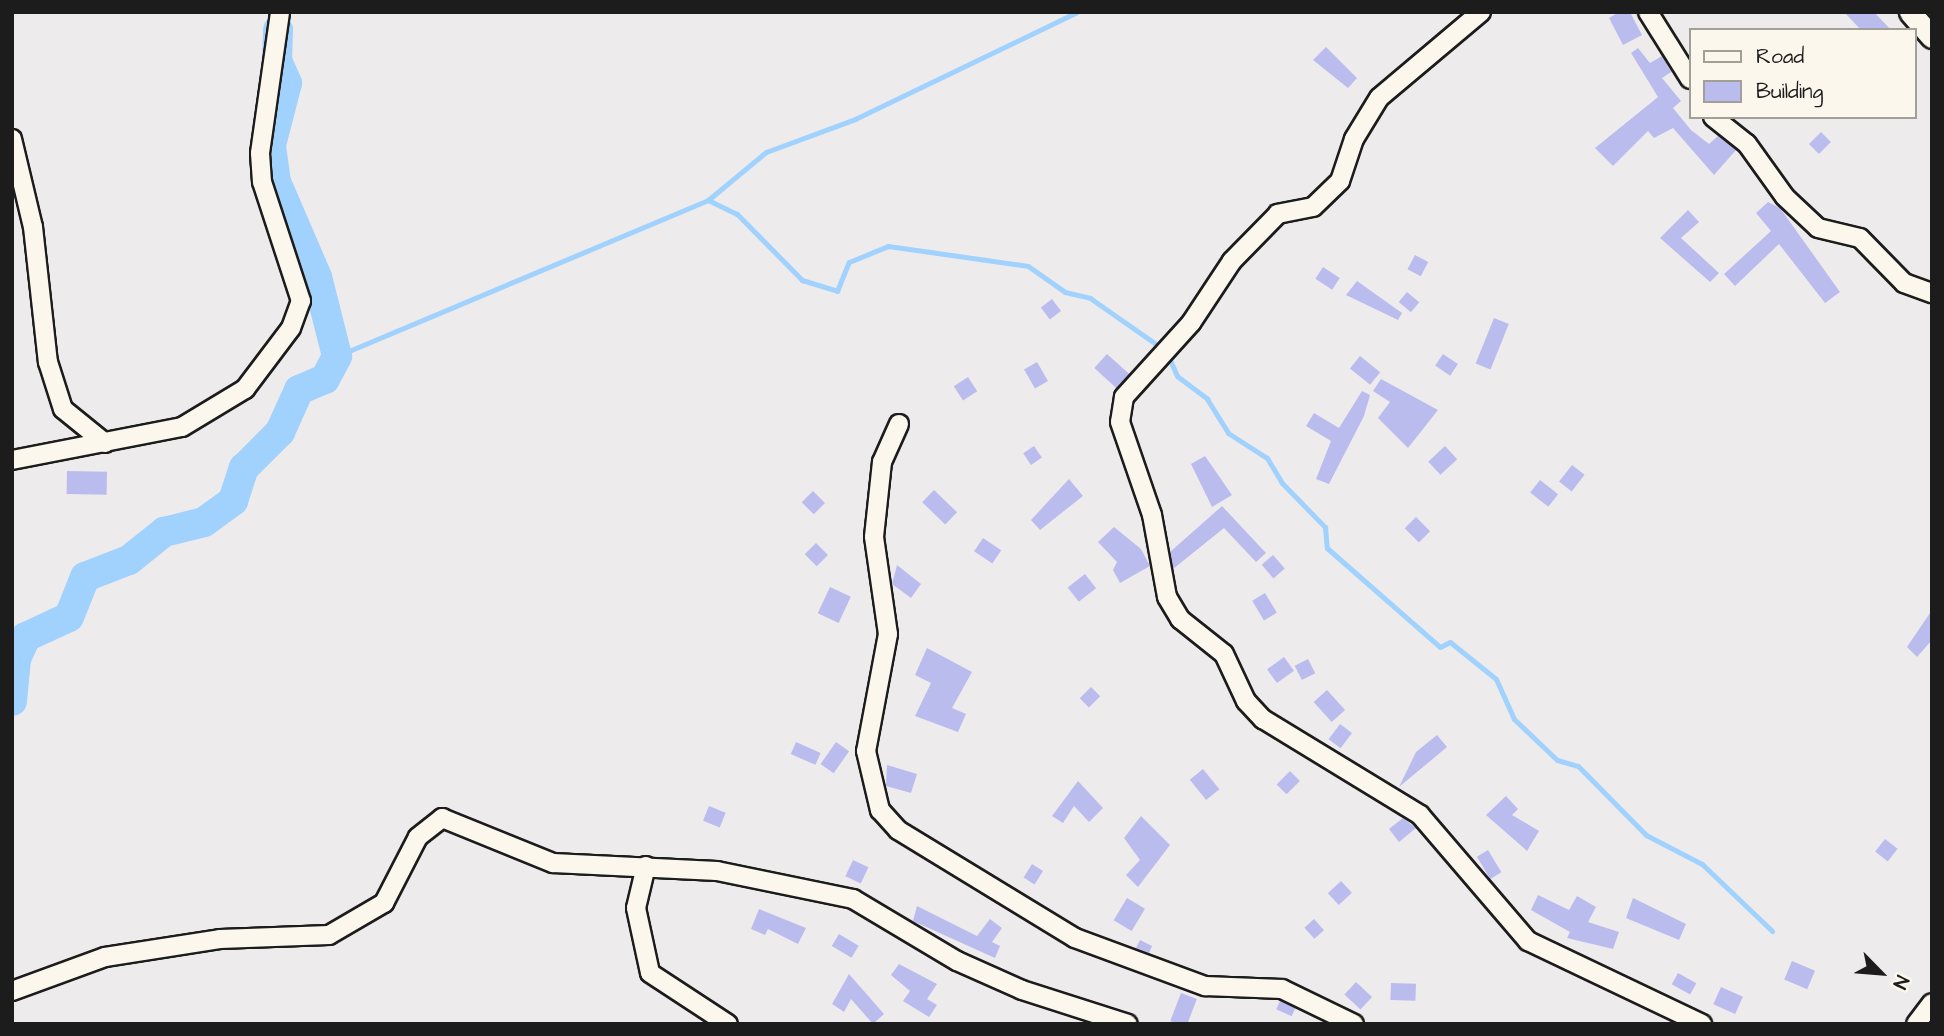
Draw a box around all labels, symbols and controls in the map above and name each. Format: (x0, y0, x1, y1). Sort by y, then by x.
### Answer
legend (1688, 28, 1916, 119)
text: Road (1756, 42, 1804, 71)
text: Building (1756, 77, 1823, 106)
north arrow (1846, 938, 1916, 1008)
text: N (1886, 971, 1915, 993)

